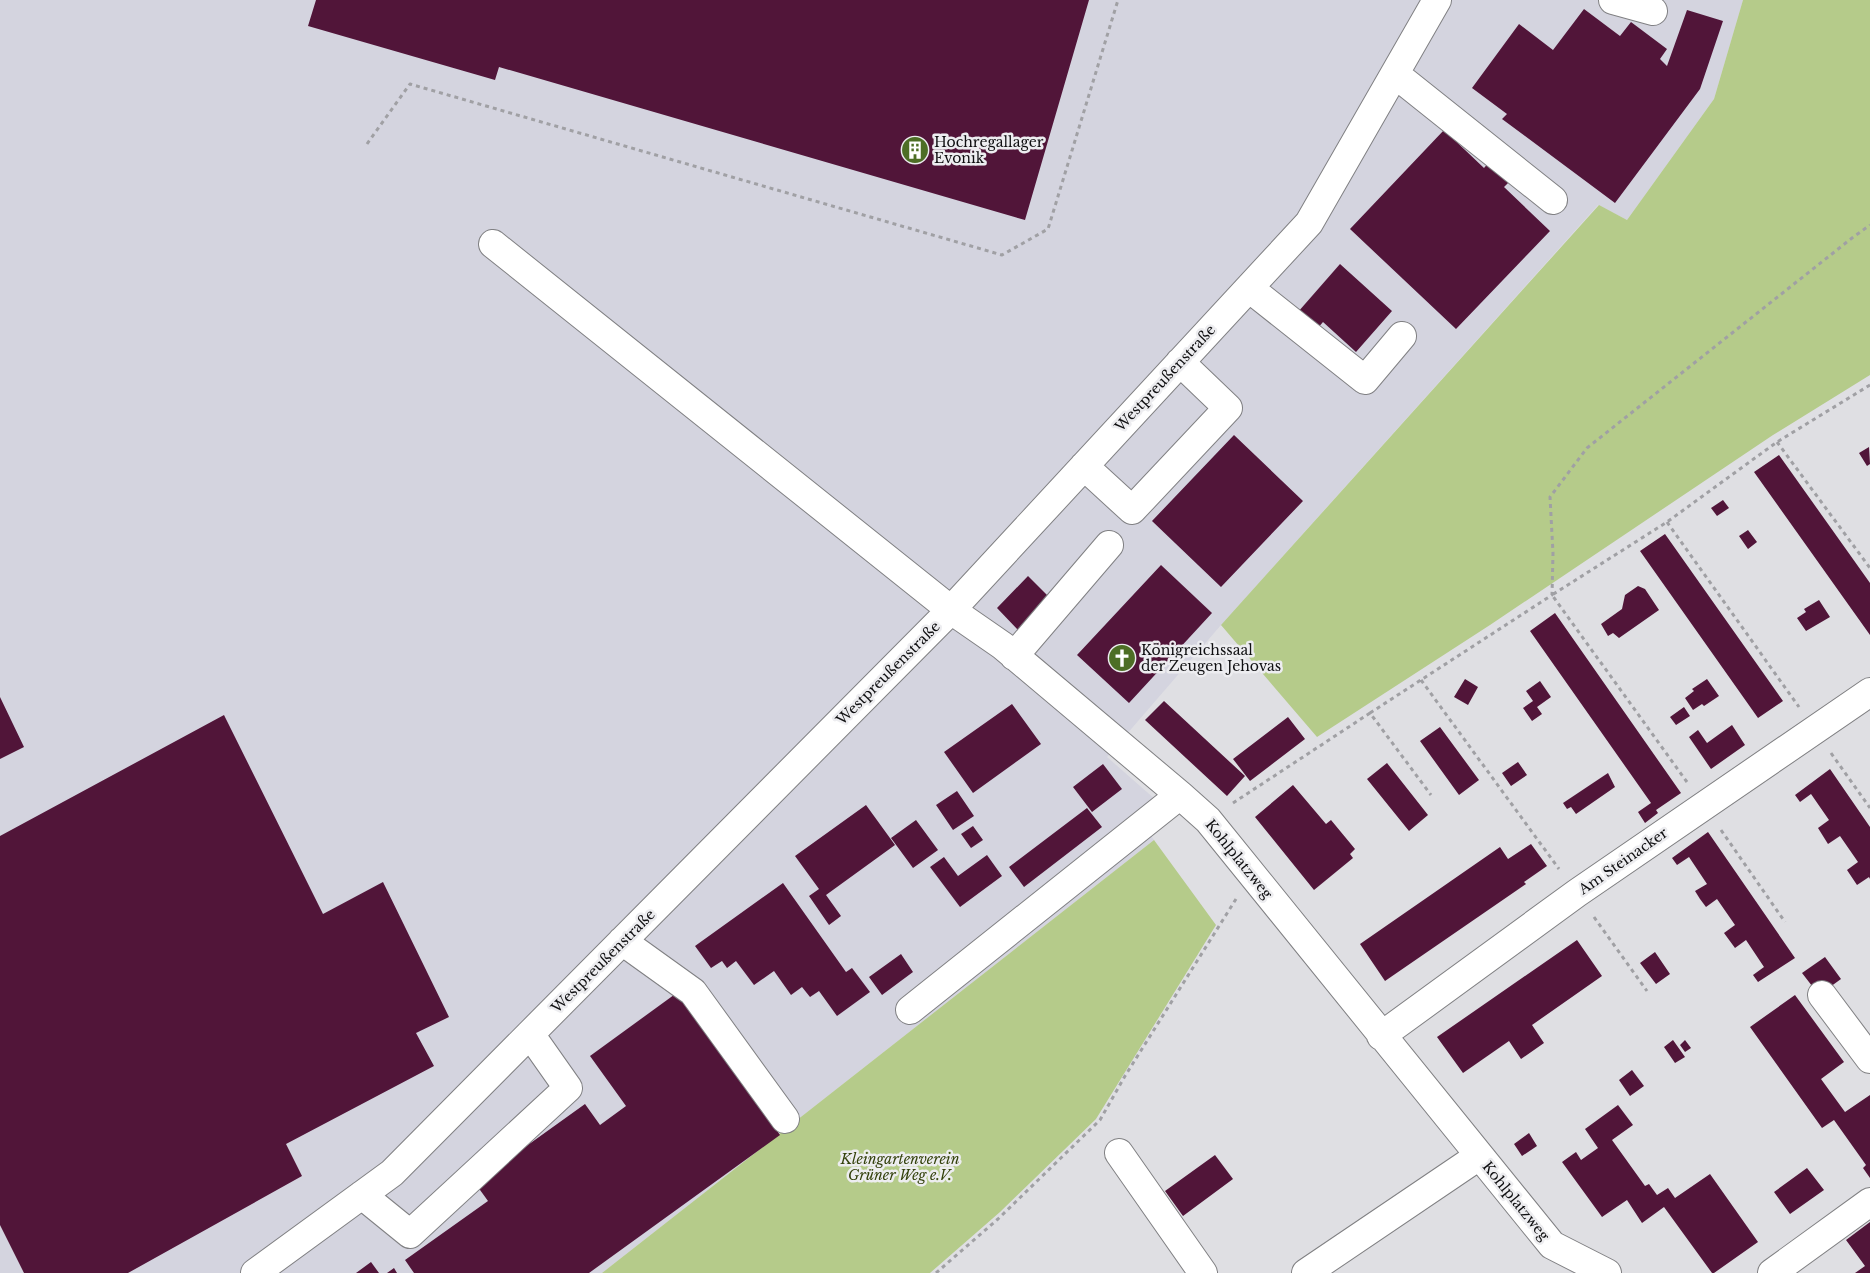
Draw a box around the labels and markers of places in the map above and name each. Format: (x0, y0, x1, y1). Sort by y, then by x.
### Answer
place label: Hochregallager Evonik (934, 133, 1044, 167)
building icon: Hochregallager Evonik (900, 135, 930, 165)
place label: Königreichssaal der Zeugen Jehovas (1141, 641, 1281, 675)
church icon: Königreichssaal der Zeugen Jehovas (1107, 643, 1137, 673)

